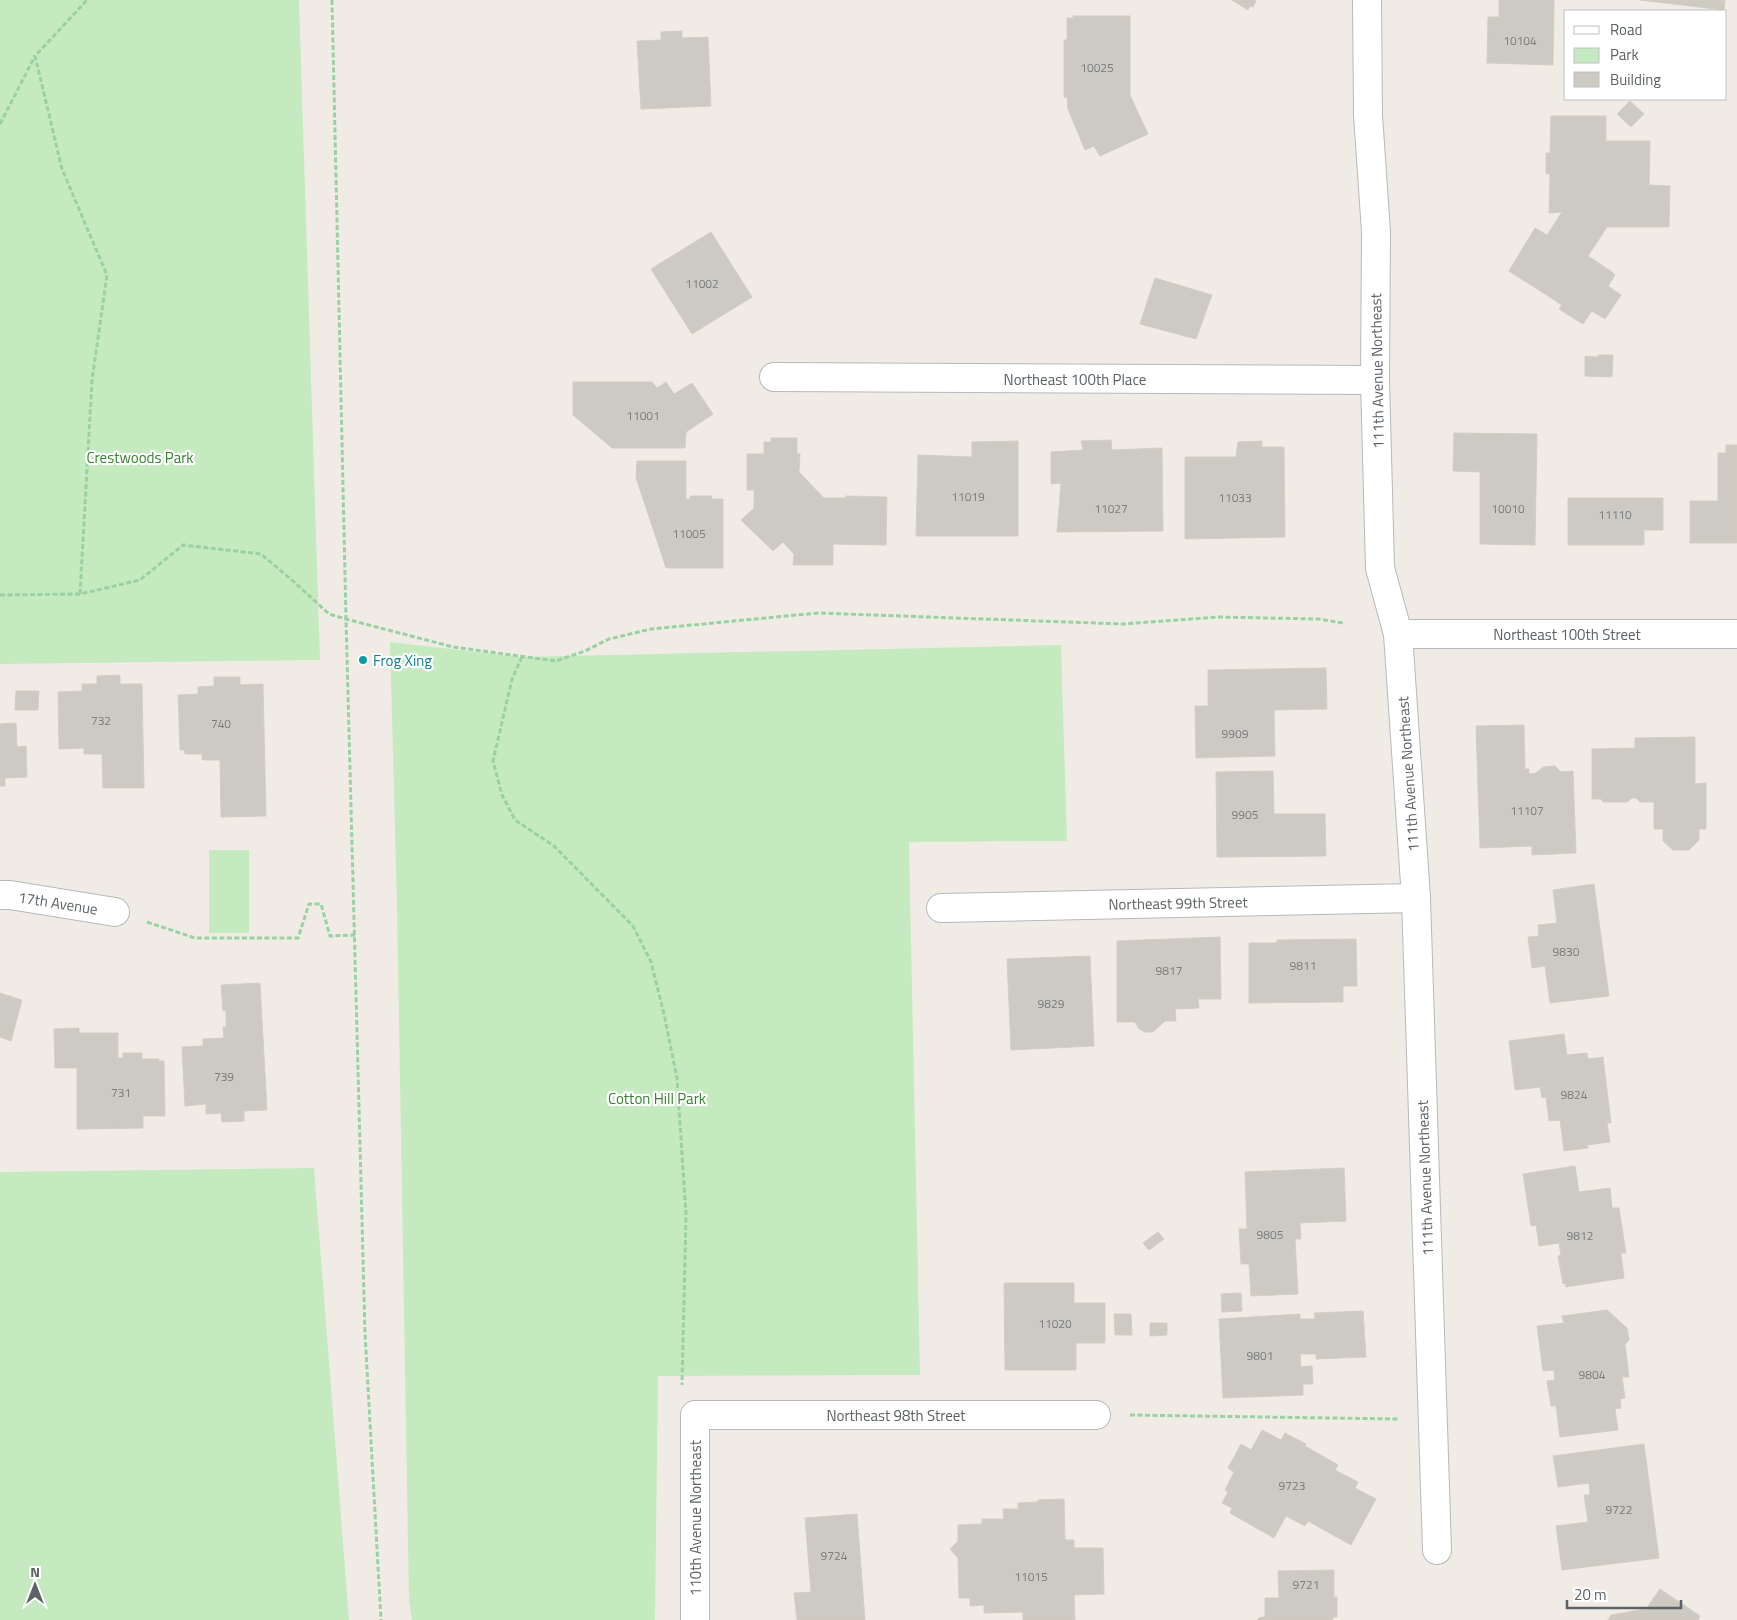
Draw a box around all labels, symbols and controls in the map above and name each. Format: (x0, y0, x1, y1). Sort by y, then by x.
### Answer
legend (1564, 10, 1727, 100)
text: Road (1610, 18, 1642, 41)
house number: 10104 (1503, 31, 1537, 50)
text: Park (1610, 43, 1639, 66)
house number: 10025 (1080, 58, 1114, 77)
text: Building (1610, 68, 1661, 91)
house number: 11002 (685, 274, 719, 293)
street label: 111th Avenue Northeast (1364, 292, 1390, 449)
street label: Northeast 100th Place (1004, 368, 1146, 391)
house number: 11001 (626, 406, 660, 425)
park label: Crestwoods Park (86, 446, 194, 469)
house number: 11019 (951, 487, 985, 506)
house number: 11033 (1218, 488, 1252, 507)
house number: 11027 (1094, 499, 1128, 518)
house number: 10010 (1491, 499, 1525, 518)
house number: 11110 (1598, 505, 1632, 524)
house number: 11005 (672, 524, 706, 543)
street label: Northeast 100th Street (1493, 623, 1642, 646)
place label: Frog Xing (373, 649, 432, 672)
marker: Frog Xing (357, 654, 369, 666)
street label: 111th Avenue Northeast (1391, 695, 1425, 853)
house number: 732 (91, 711, 111, 730)
house number: 740 (211, 714, 231, 733)
house number: 9909 (1222, 724, 1249, 743)
house number: 11107 (1510, 801, 1544, 820)
house number: 9905 (1232, 805, 1259, 824)
street label: 17th Avenue (17, 885, 99, 921)
street label: Northeast 99th Street (1108, 890, 1249, 916)
house number: 9830 (1553, 942, 1580, 961)
house number: 9811 (1290, 956, 1316, 975)
house number: 9817 (1156, 961, 1182, 980)
house number: 9829 (1038, 994, 1065, 1013)
house number: 739 (214, 1067, 234, 1086)
house number: 731 (111, 1083, 131, 1102)
house number: 9824 (1561, 1085, 1588, 1104)
park label: Cotton Hill Park (608, 1087, 706, 1110)
street label: 111th Avenue Northeast (1411, 1099, 1439, 1256)
house number: 9805 (1257, 1225, 1284, 1244)
house number: 9812 (1567, 1226, 1593, 1245)
house number: 11020 (1038, 1314, 1072, 1333)
house number: 9801 (1247, 1346, 1273, 1365)
house number: 9804 (1579, 1365, 1606, 1384)
street label: Northeast 98th Street (826, 1404, 966, 1427)
street label: 110th Avenue Northeast (684, 1439, 707, 1596)
house number: 9723 (1279, 1476, 1305, 1495)
house number: 9722 (1606, 1500, 1632, 1519)
house number: 9724 (821, 1546, 848, 1565)
north arrow (10, 1560, 60, 1610)
text: N (30, 1561, 40, 1582)
house number: 11015 (1014, 1567, 1048, 1586)
house number: 9721 (1293, 1575, 1319, 1594)
scale bar (1567, 1578, 1681, 1610)
text: 20 m (1574, 1583, 1607, 1606)

